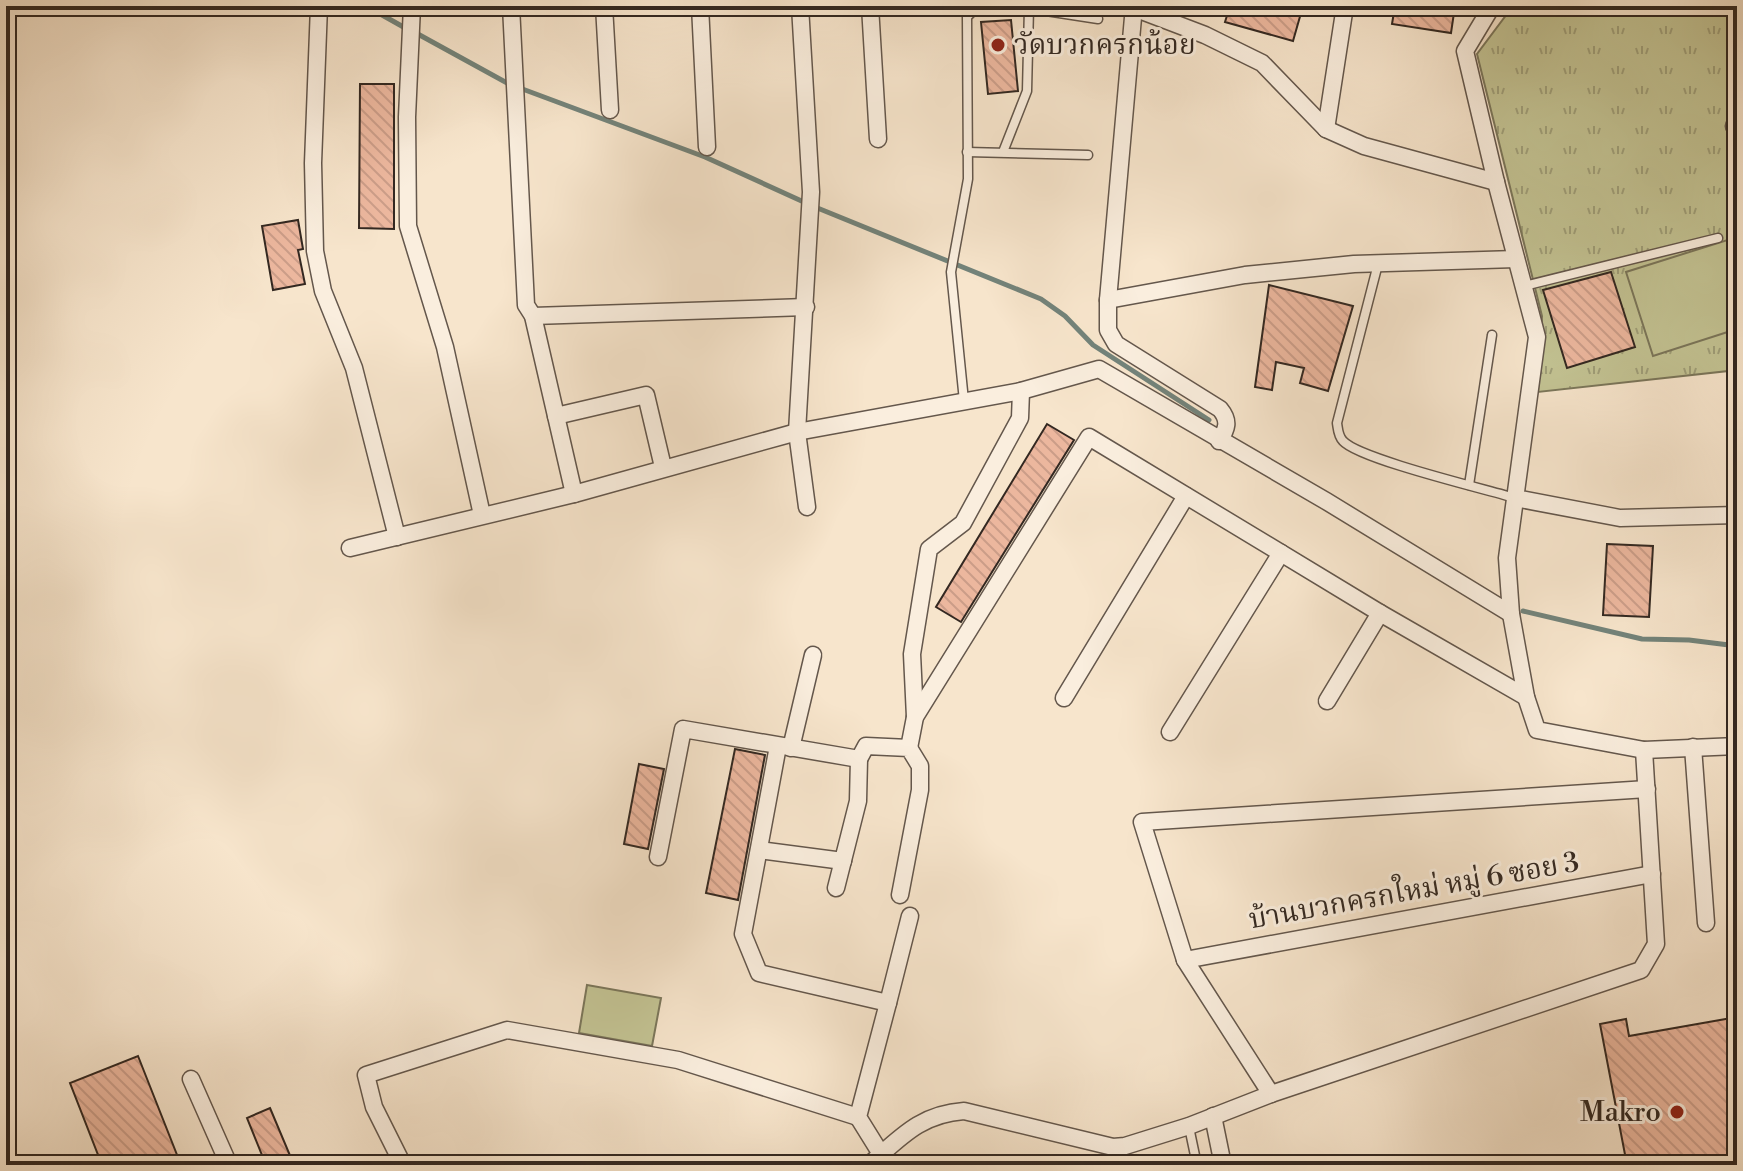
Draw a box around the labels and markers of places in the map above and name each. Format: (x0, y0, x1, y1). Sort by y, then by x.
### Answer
place label: วัดบวกครกน้อย (1014, 28, 1196, 63)
marker: วัดบวกครกน้อย (989, 36, 1007, 54)
place label: Makro (1580, 1095, 1661, 1130)
marker: Makro (1668, 1103, 1686, 1121)

